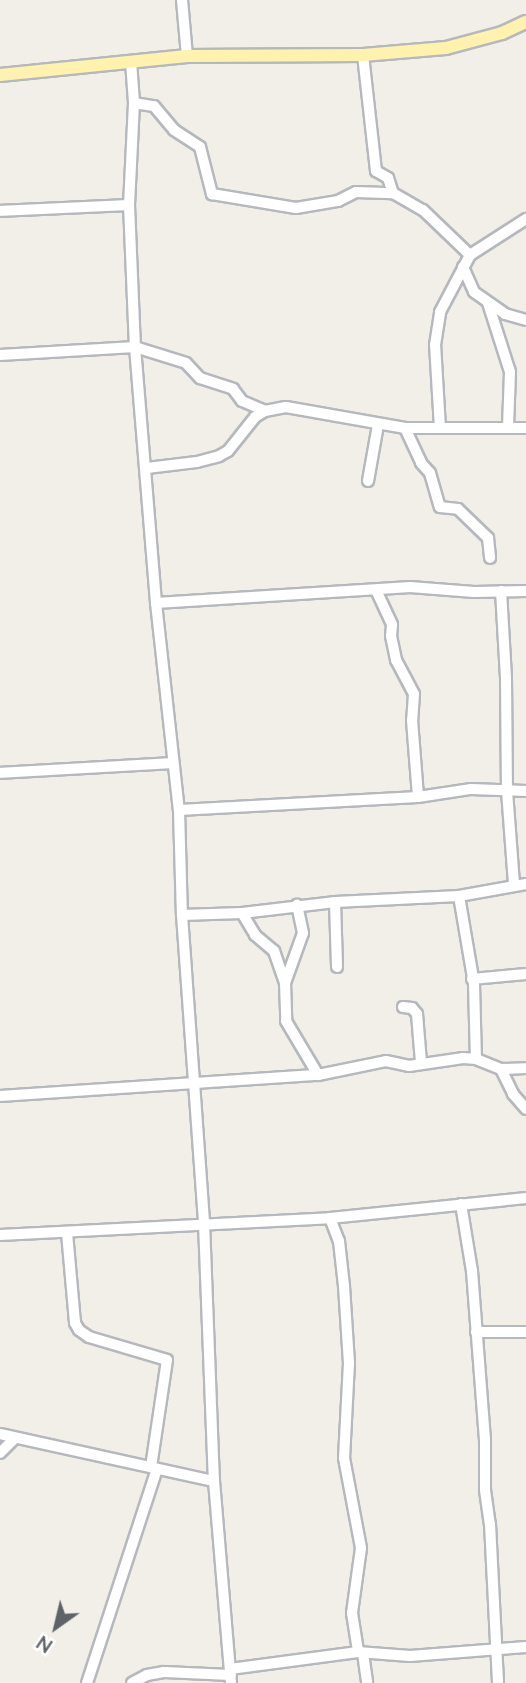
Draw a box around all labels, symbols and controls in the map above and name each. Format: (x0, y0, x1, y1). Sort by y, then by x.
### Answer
north arrow (21, 1592, 91, 1662)
text: N (32, 1630, 57, 1658)

